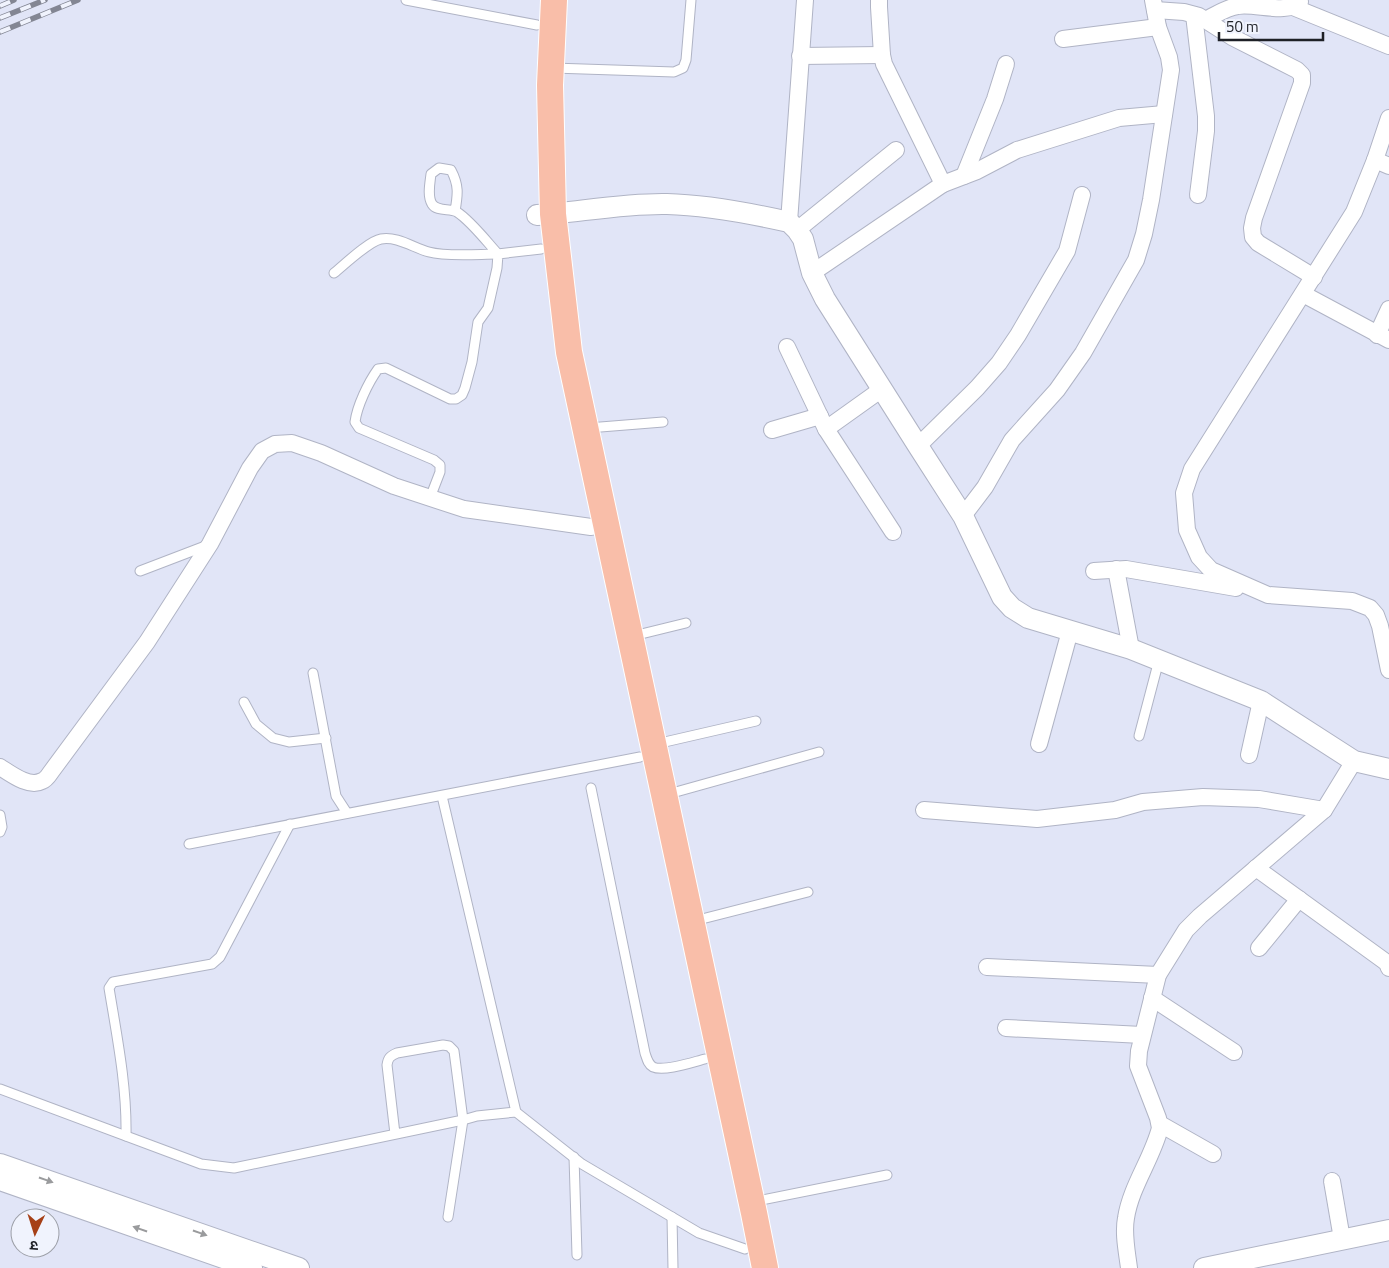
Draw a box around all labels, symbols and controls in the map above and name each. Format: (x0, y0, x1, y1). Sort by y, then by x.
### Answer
scale bar (1219, 10, 1323, 42)
text: 50 m (1226, 15, 1259, 38)
one-way arrow (39, 1176, 54, 1184)
north arrow (10, 1208, 60, 1258)
one-way arrow (132, 1225, 147, 1233)
one-way arrow (192, 1230, 207, 1238)
text: उ (28, 1236, 39, 1257)

